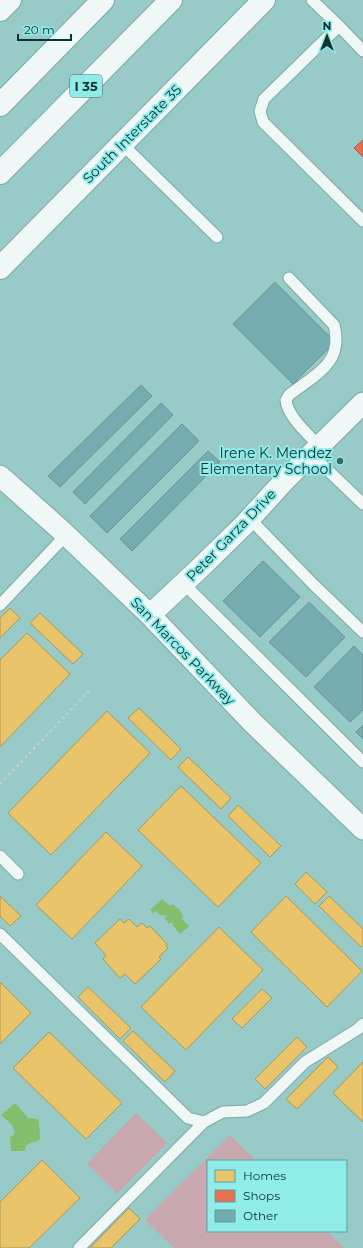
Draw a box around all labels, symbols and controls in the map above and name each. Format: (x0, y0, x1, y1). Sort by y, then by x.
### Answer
scale bar (18, 16, 71, 42)
north arrow (307, 16, 347, 56)
text: N (323, 19, 331, 33)
text: 20 m (24, 22, 55, 37)
road number: I 35 (70, 75, 102, 97)
street label: South Interstate 35 (79, 81, 185, 187)
place label: Irene K. Mendez Elementary School (200, 444, 332, 478)
marker: Irene K. Mendez Elementary School (335, 456, 345, 466)
street label: Peter Garza Drive (182, 485, 280, 585)
street label: San Marcos Parkway (127, 593, 240, 709)
legend (207, 1160, 347, 1232)
text: Homes (243, 1168, 286, 1183)
text: Shops (243, 1188, 280, 1203)
text: Other (243, 1208, 278, 1223)

